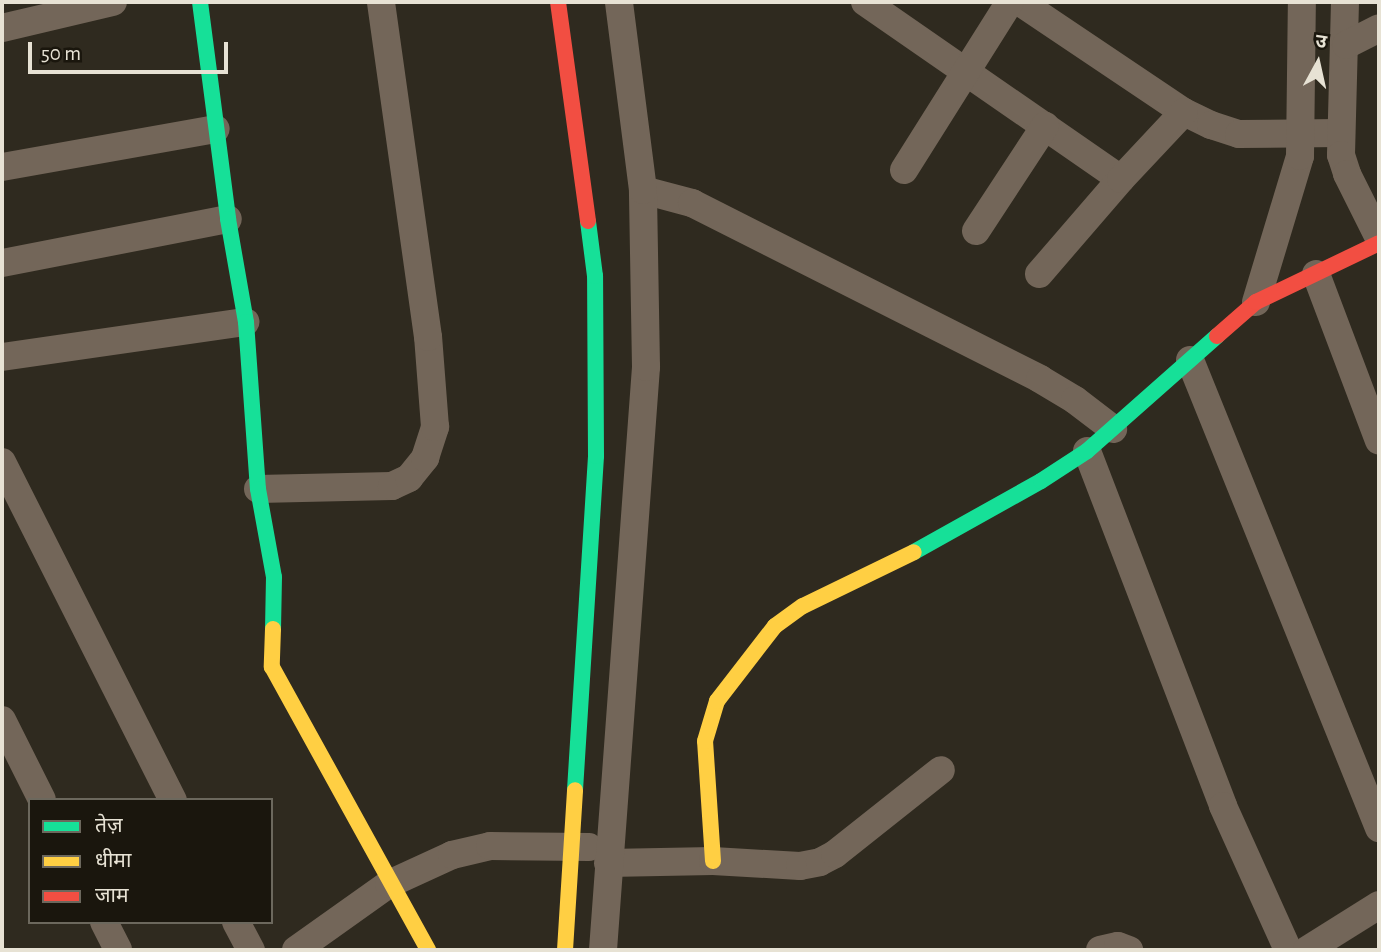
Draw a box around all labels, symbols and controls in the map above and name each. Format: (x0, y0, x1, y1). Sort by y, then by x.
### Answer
scale bar (32, 28, 231, 72)
north arrow (1283, 28, 1353, 98)
text: उ (1314, 32, 1328, 52)
text: 50 m (41, 43, 81, 64)
legend (28, 798, 273, 924)
text: तेज़ (95, 815, 123, 836)
text: धीमा (95, 850, 131, 871)
text: जाम (95, 885, 129, 906)

